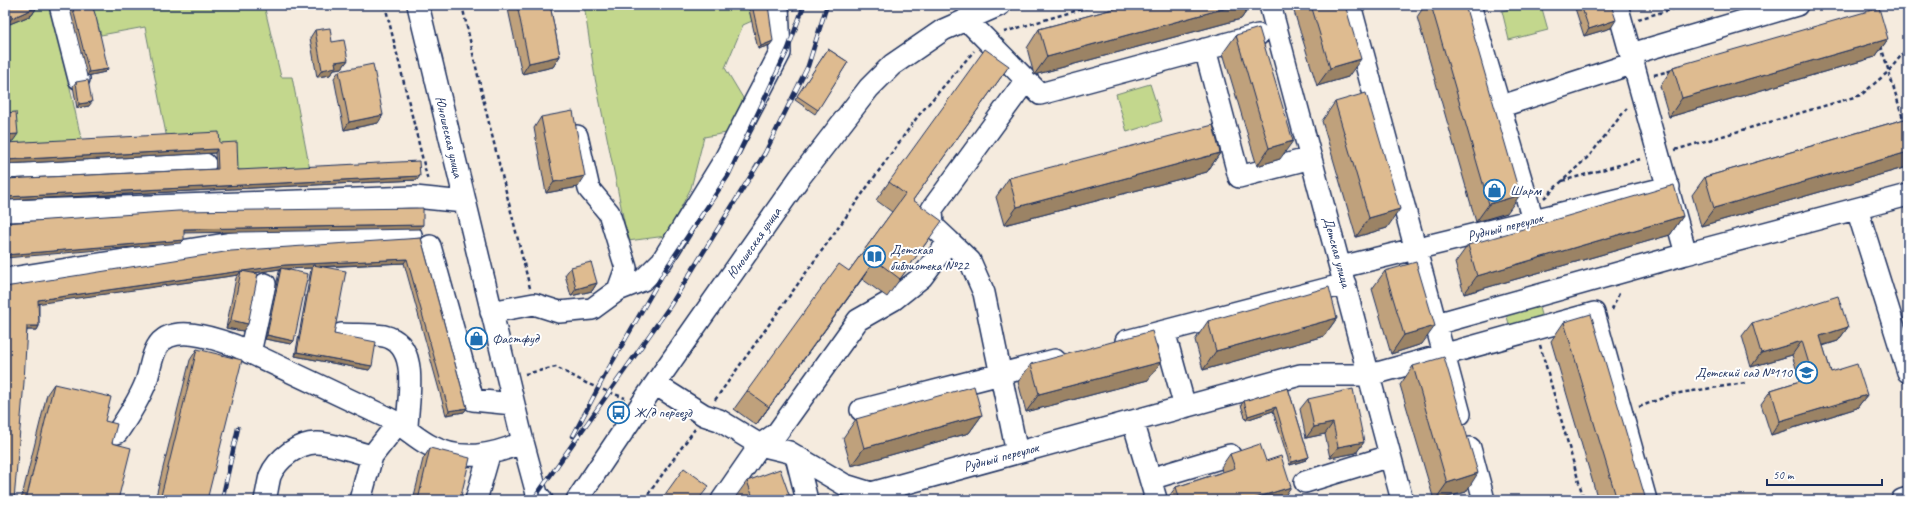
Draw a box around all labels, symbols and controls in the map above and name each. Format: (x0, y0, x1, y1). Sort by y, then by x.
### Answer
street label: Юношеская улица (431, 95, 467, 180)
shop icon: Шарм (1482, 177, 1508, 203)
place label: Шарм (1510, 182, 1543, 199)
street label: Юношеская улица (723, 203, 785, 282)
street label: Рудный переулок (1466, 209, 1546, 245)
street label: Детская улица (1319, 215, 1355, 290)
place label: Детская библиотека №22 (890, 241, 971, 274)
library icon: Детская библиотека №22 (861, 244, 887, 270)
shop icon: Фастфуд (464, 325, 490, 351)
place label: Фастфуд (492, 330, 541, 347)
school or university icon: Детский сад №110 (1794, 359, 1820, 385)
place label: Детский сад №110 (1695, 364, 1794, 381)
bus stop icon: Ж/д переезд (606, 399, 632, 425)
place label: Ж/д переезд (634, 404, 693, 421)
street label: Рудный переулок (962, 438, 1042, 475)
scale bar (1767, 461, 1882, 487)
text: 50 m (1773, 467, 1795, 483)

